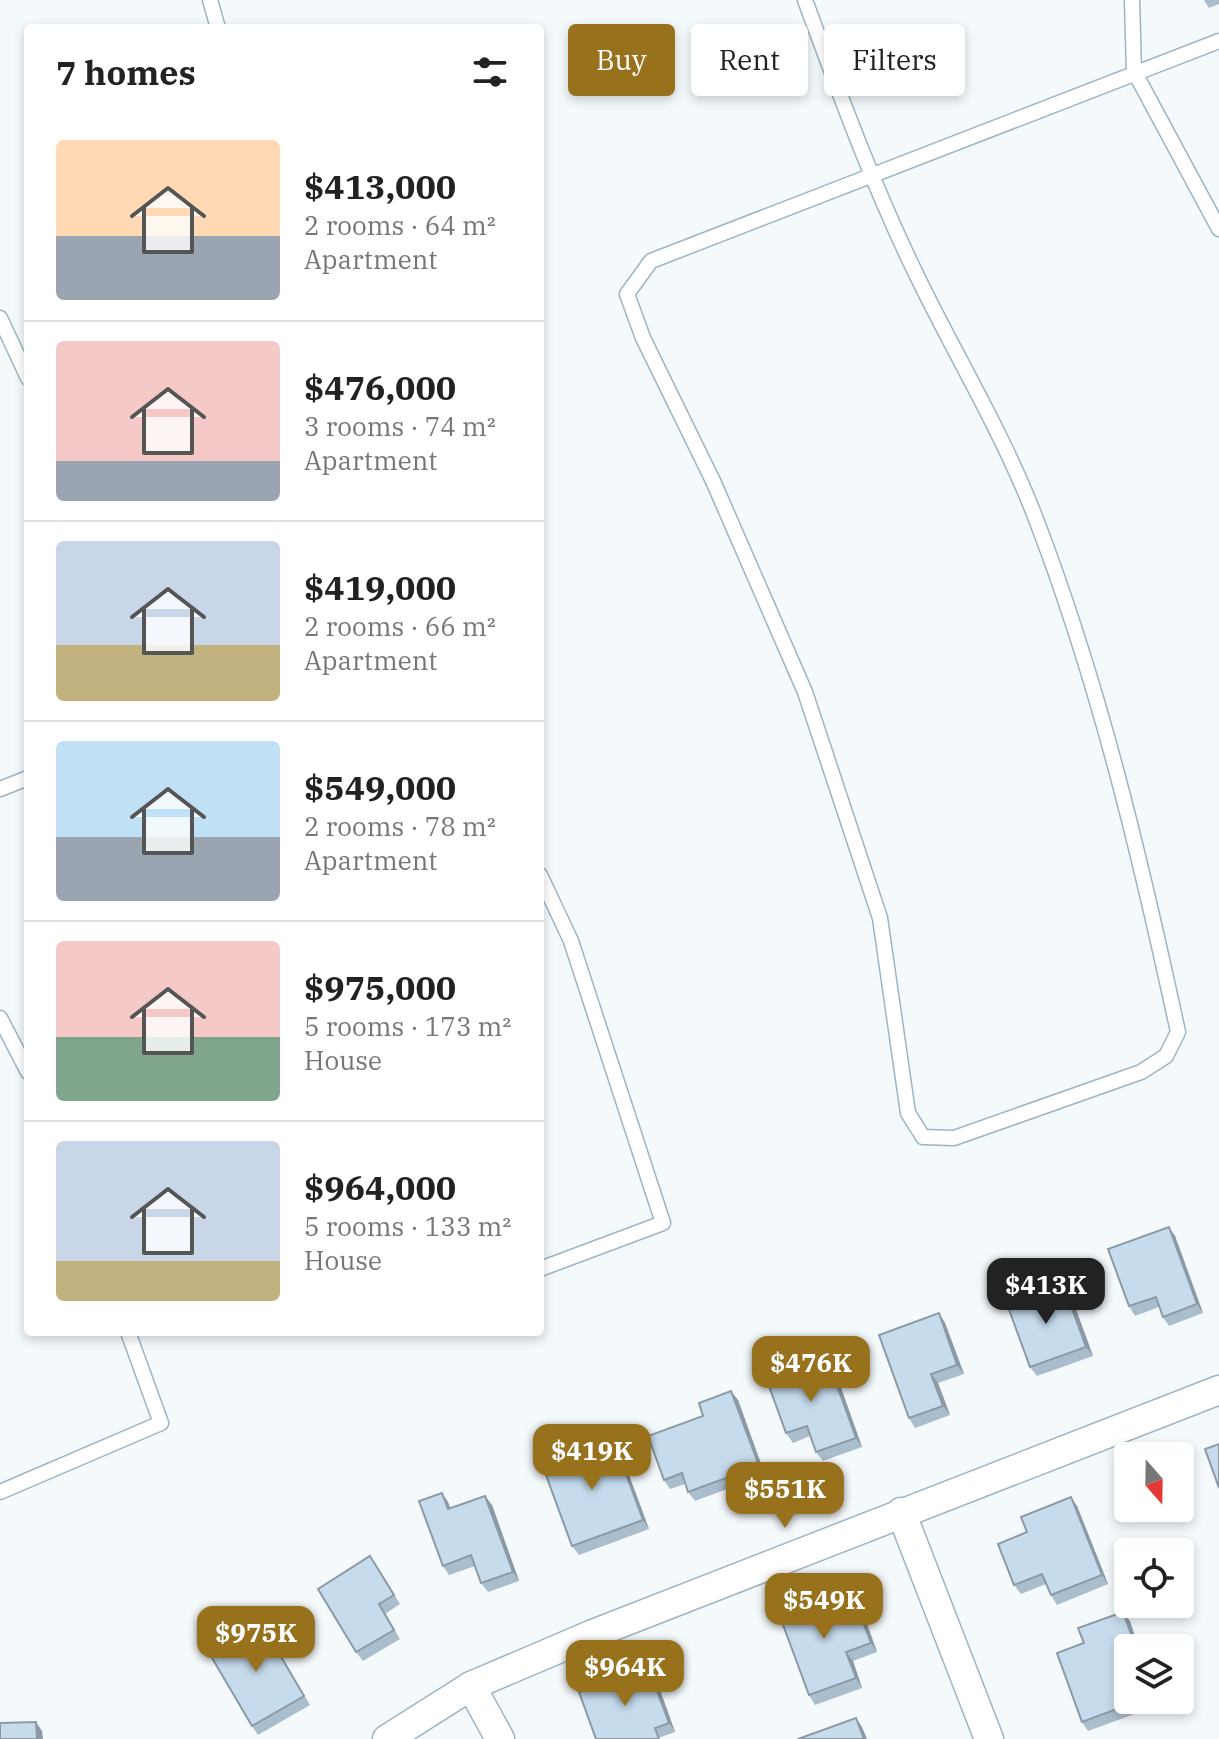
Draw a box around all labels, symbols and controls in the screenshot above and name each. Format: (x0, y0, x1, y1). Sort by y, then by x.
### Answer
chip: Buy (568, 24, 675, 96)
chip: Rent (691, 24, 808, 96)
chip: Filters (824, 24, 965, 96)
text: 7 homes (56, 50, 196, 94)
icon: filters (468, 50, 512, 94)
text: $413,000 (304, 164, 456, 208)
icon: home (120, 172, 216, 268)
text: 2 rooms · 64 m² (304, 208, 496, 242)
text: Apartment (304, 242, 437, 276)
text: $476,000 (304, 365, 456, 409)
icon: home (120, 373, 216, 469)
text: 3 rooms · 74 m² (304, 409, 496, 443)
text: Apartment (304, 443, 437, 477)
text: $419,000 (304, 565, 456, 609)
icon: home (120, 573, 216, 669)
text: 2 rooms · 66 m² (304, 609, 496, 643)
text: Apartment (304, 643, 437, 677)
text: $549,000 (304, 765, 456, 809)
icon: home (120, 773, 216, 869)
text: 2 rooms · 78 m² (304, 809, 496, 843)
text: Apartment (304, 843, 437, 877)
text: $975,000 (304, 965, 456, 1009)
icon: home (120, 973, 216, 1069)
text: 5 rooms · 173 m² (304, 1009, 511, 1043)
text: House (304, 1043, 382, 1077)
text: $964,000 (304, 1165, 456, 1209)
icon: home (120, 1173, 216, 1269)
text: 5 rooms · 133 m² (304, 1209, 511, 1243)
text: House (304, 1243, 382, 1277)
pin: $413K (990, 1258, 1102, 1326)
text: $413K (1005, 1267, 1087, 1301)
pin: $476K (755, 1336, 867, 1404)
text: $476K (770, 1345, 852, 1379)
pin: $419K (536, 1424, 648, 1492)
text: $419K (551, 1433, 633, 1467)
north arrow (1114, 1442, 1194, 1522)
map controls (1114, 1442, 1194, 1714)
pin: $551K (729, 1462, 841, 1530)
text: $551K (744, 1471, 826, 1505)
button: locate (1114, 1538, 1194, 1618)
pin: $549K (768, 1573, 880, 1641)
text: $549K (783, 1582, 865, 1616)
pin: $975K (200, 1606, 312, 1674)
text: $975K (215, 1615, 297, 1649)
button: layers (1114, 1634, 1194, 1714)
pin: $964K (569, 1640, 681, 1708)
text: $964K (584, 1649, 666, 1683)

